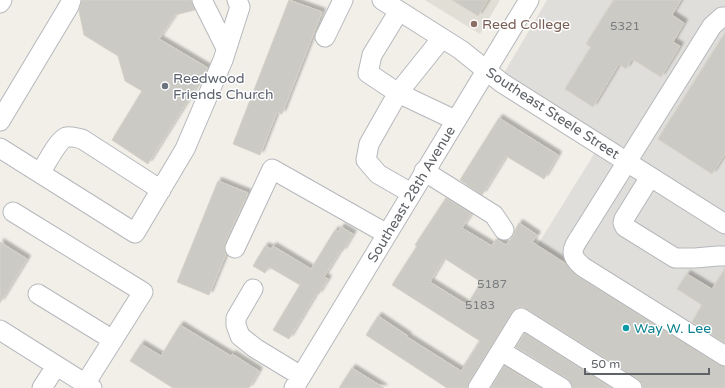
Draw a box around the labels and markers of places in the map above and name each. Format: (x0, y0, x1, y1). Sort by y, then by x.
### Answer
place label: Reed College (482, 16, 570, 33)
marker: Reed College (469, 19, 479, 29)
place label: Reedwood Friends Church (173, 70, 274, 103)
marker: Reedwood Friends Church (160, 81, 170, 91)
place label: Way W. Lee (634, 320, 711, 337)
marker: Way W. Lee (621, 323, 631, 333)

